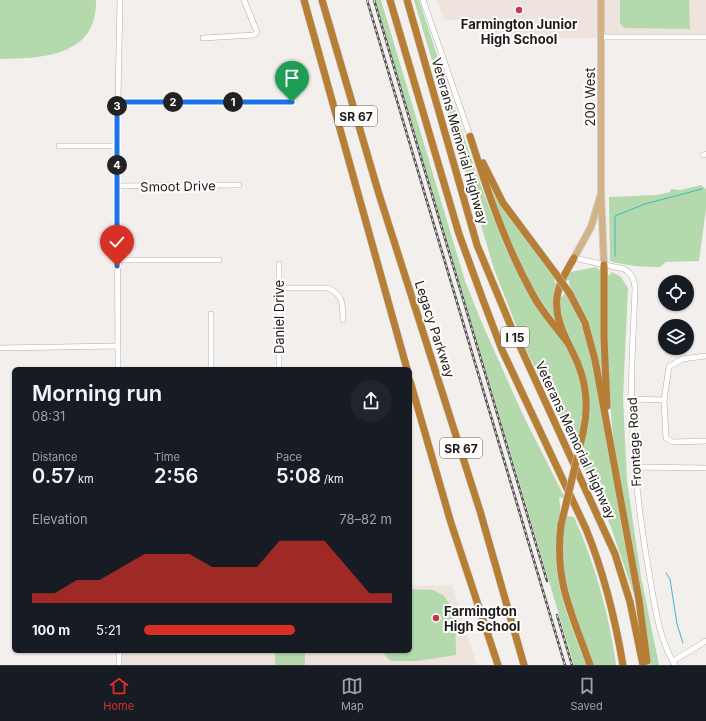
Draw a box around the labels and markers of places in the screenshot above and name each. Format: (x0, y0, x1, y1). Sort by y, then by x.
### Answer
marker: Farmington Junior High School (514, 5, 524, 15)
place label: Farmington Junior High School (461, 16, 578, 47)
pin (275, 61, 309, 102)
pin: 2 (163, 92, 183, 112)
pin: 1 (223, 92, 243, 112)
pin: 3 (107, 96, 127, 116)
pin: 4 (107, 155, 127, 175)
pin (100, 225, 134, 266)
place label: Farmington High School (444, 603, 520, 634)
marker: Farmington High School (431, 613, 441, 623)

